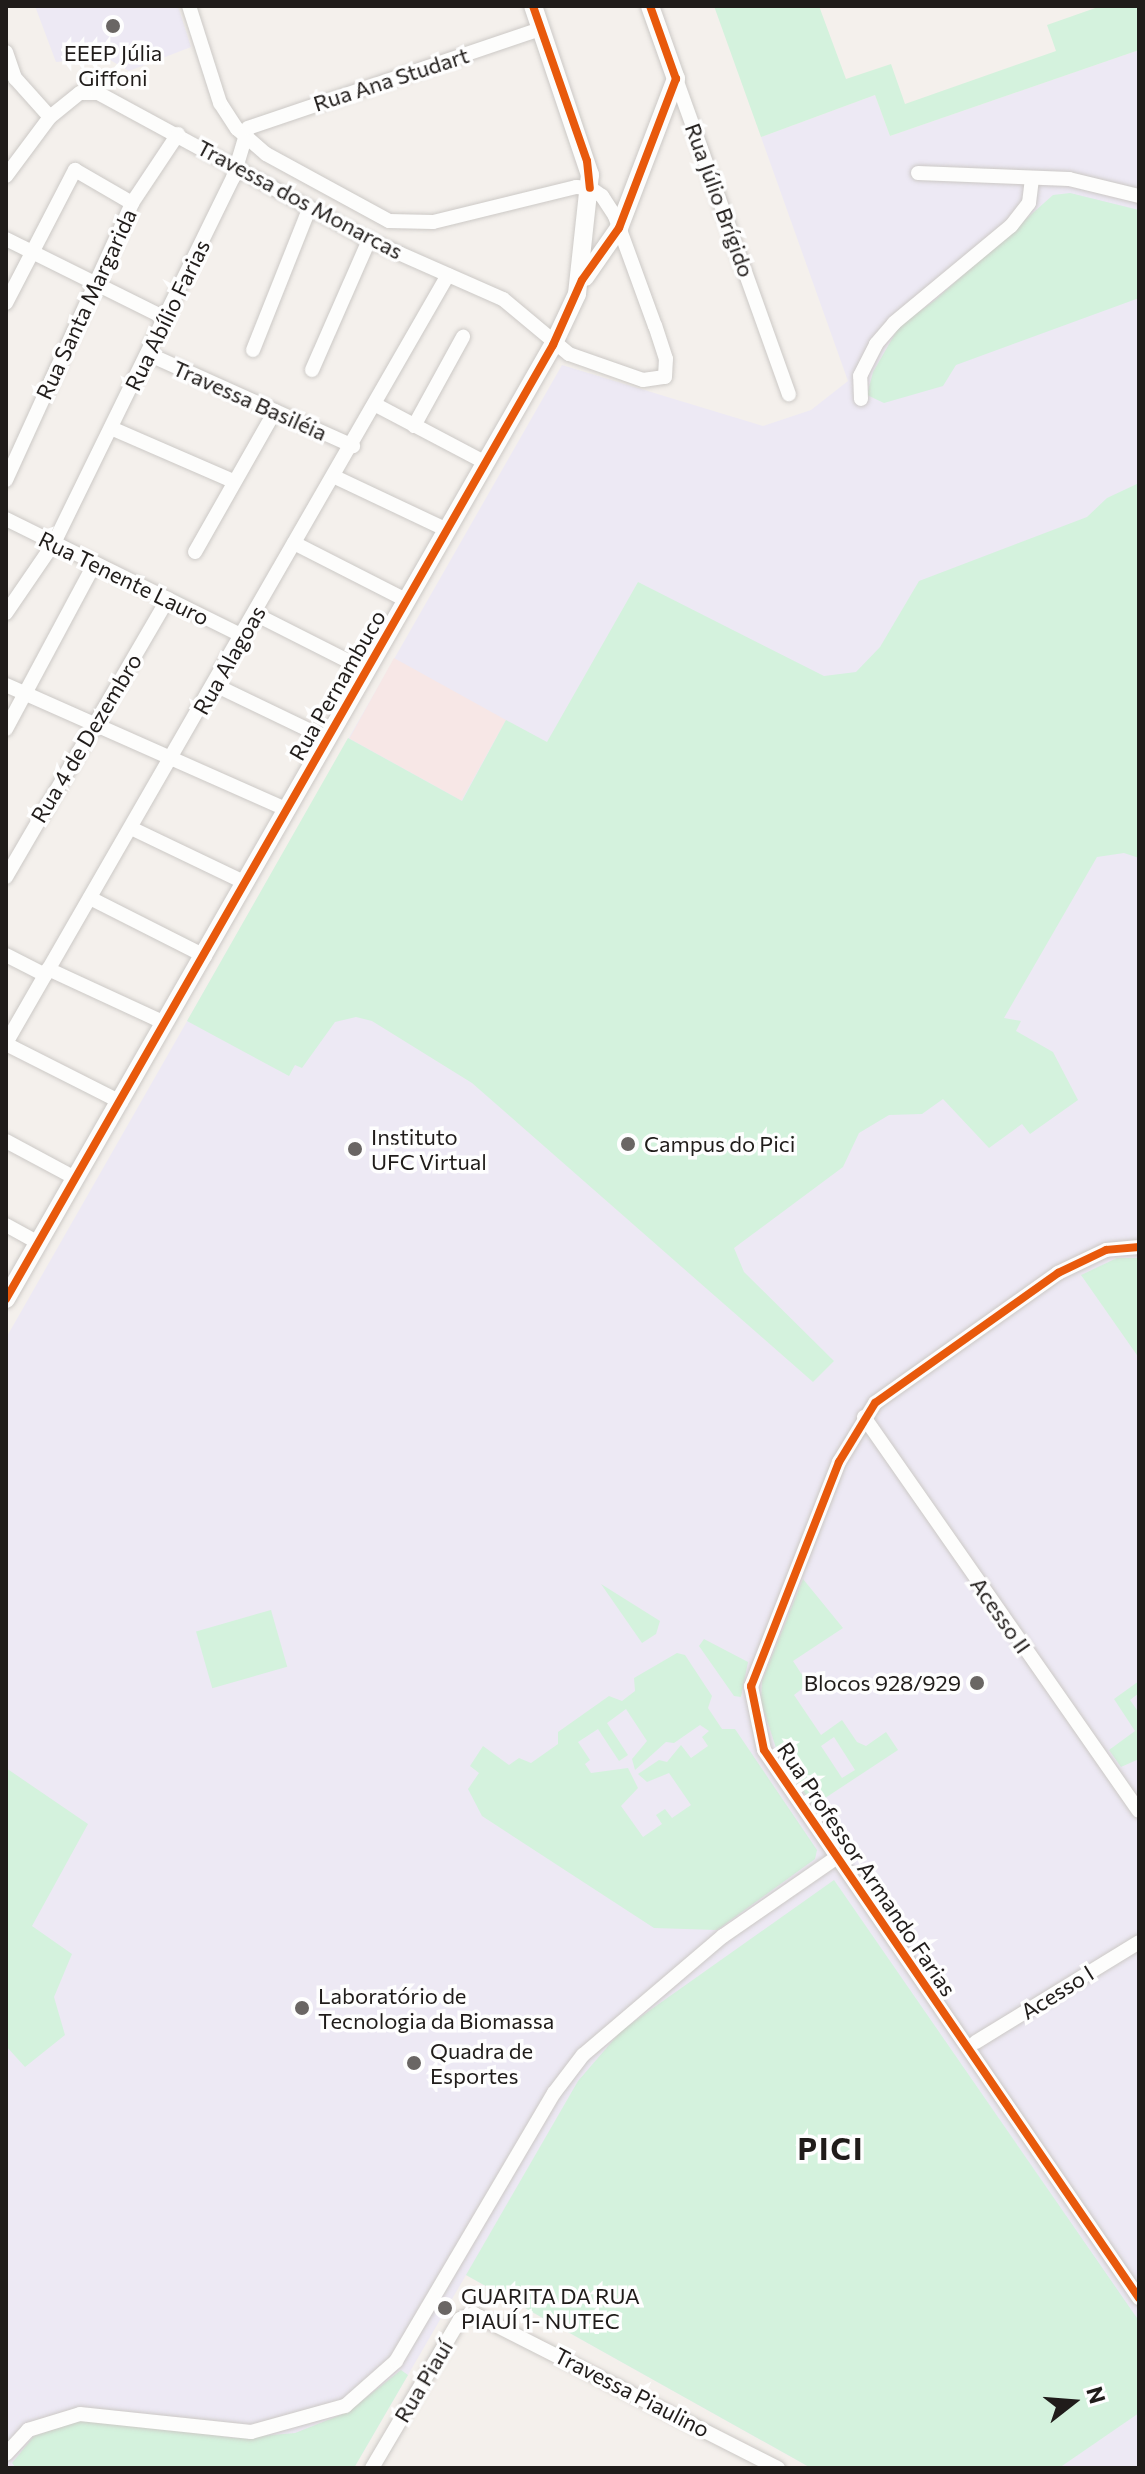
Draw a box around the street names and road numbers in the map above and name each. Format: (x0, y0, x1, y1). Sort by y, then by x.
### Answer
street label: Rua Ana Studart (310, 41, 472, 117)
street label: Rua Júlio Brígido (680, 119, 760, 281)
street label: Travessa dos Monarcas (193, 134, 407, 264)
street label: Rua Santa Margarida (30, 204, 142, 404)
street label: Rua Abílio Farias (119, 235, 215, 395)
street label: Travessa Basiléia (169, 354, 331, 446)
street label: Rua Tenente Lauro (35, 525, 213, 631)
street label: Rua Alagoas (187, 601, 271, 719)
street label: Rua Pernambuco (283, 605, 391, 765)
street label: Rua 4 de Dezembro (25, 649, 147, 827)
street label: Acesso II (965, 1572, 1037, 1658)
street label: Rua Professor Armando Farias (772, 1737, 962, 2001)
street label: Acesso I (1016, 1959, 1098, 2025)
street label: Rua Piauí (388, 2335, 458, 2427)
street label: Travessa Piaulino (550, 2342, 714, 2442)

